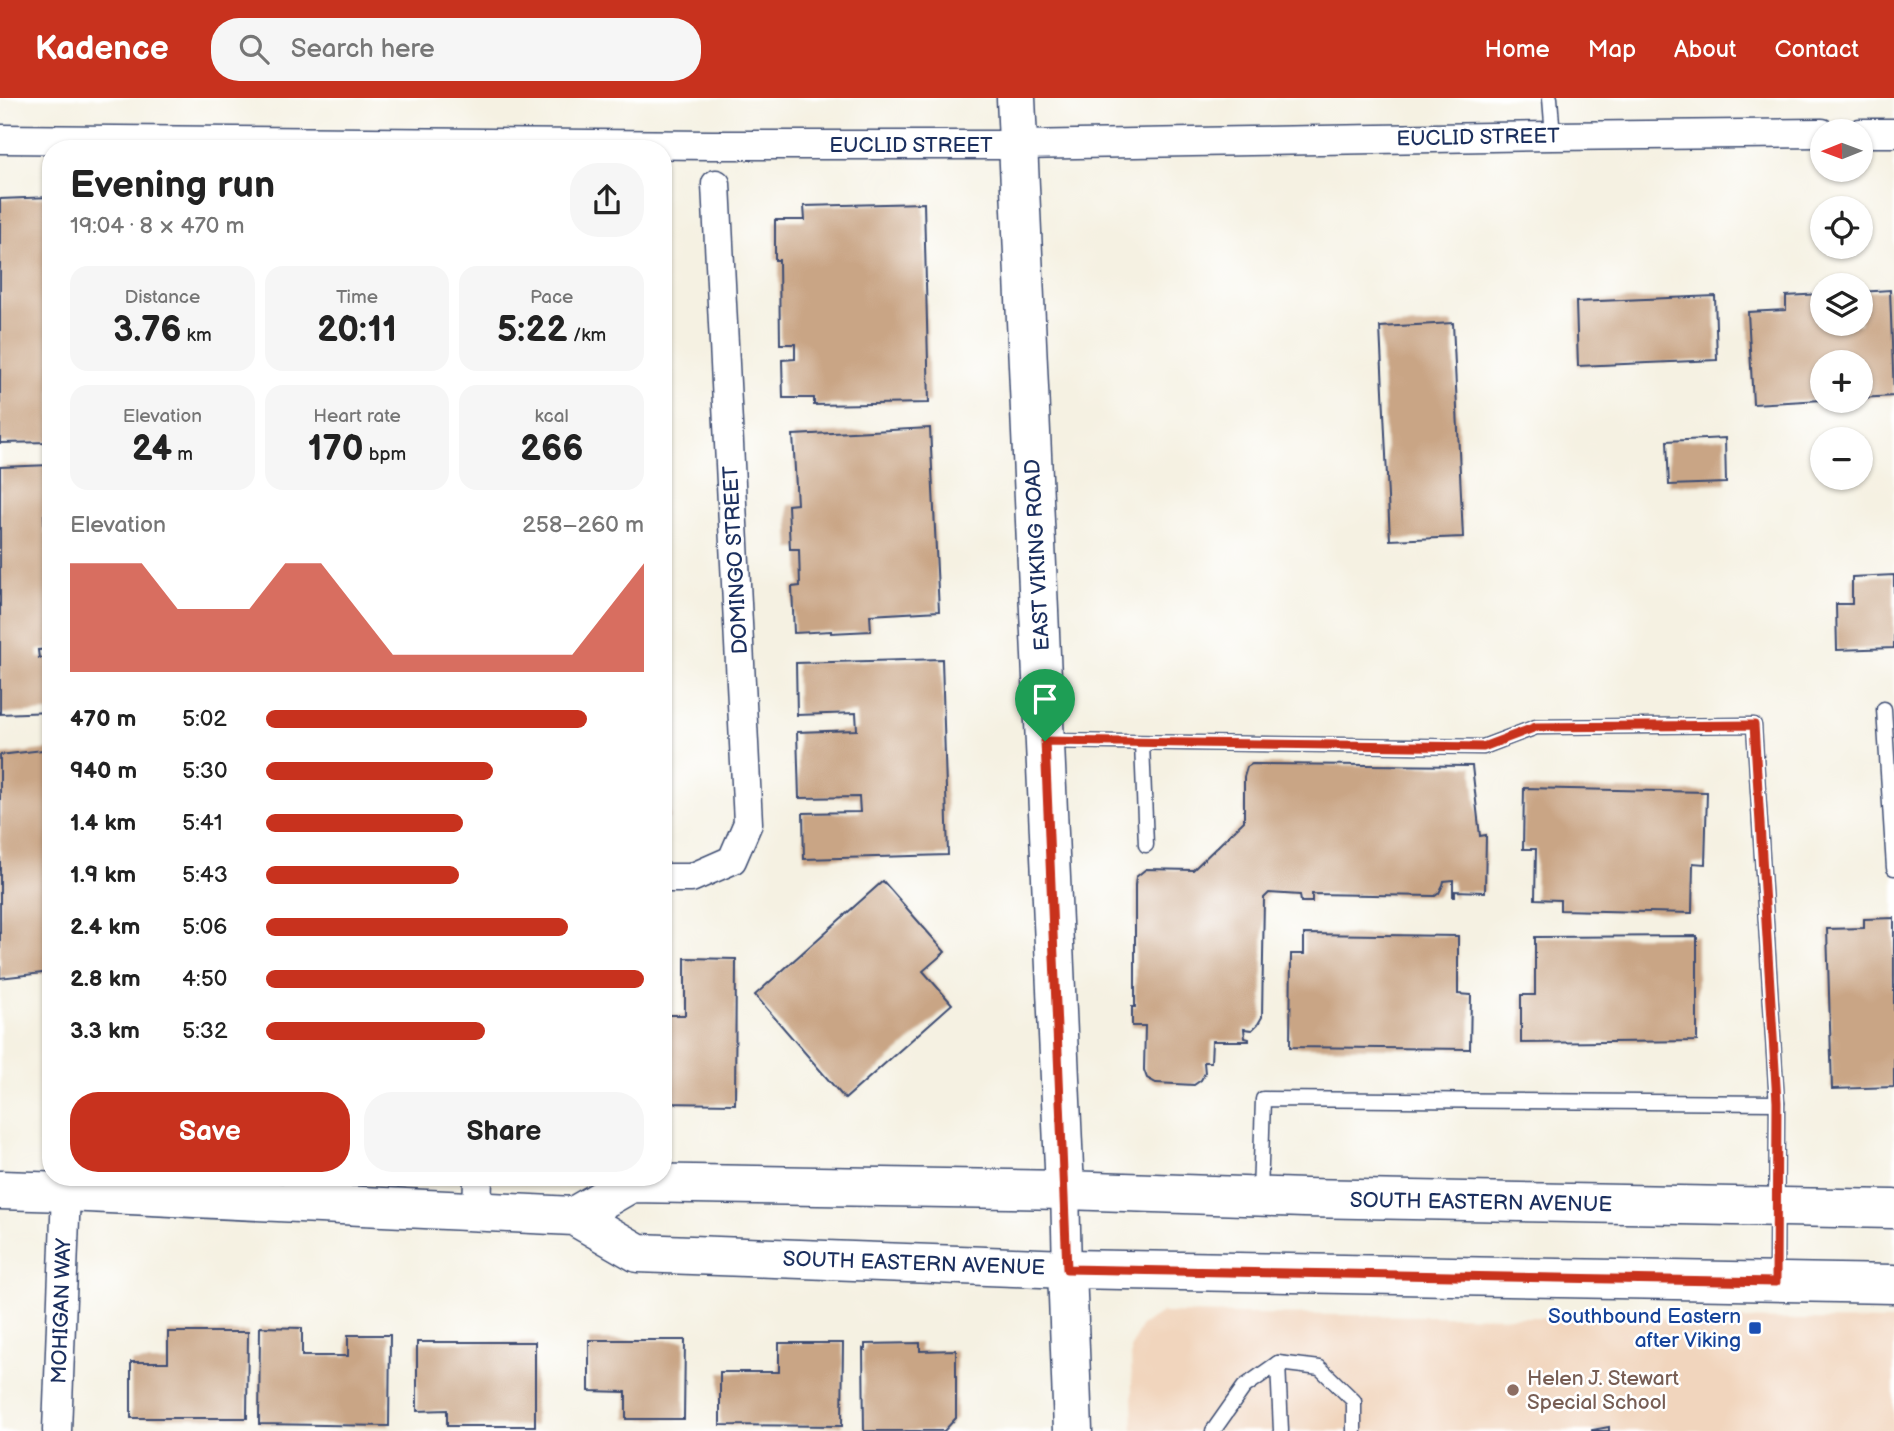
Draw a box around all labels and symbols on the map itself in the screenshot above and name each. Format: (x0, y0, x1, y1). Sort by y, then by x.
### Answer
north arrow (1810, 119, 1872, 182)
street label: EUCLID STREET (1396, 124, 1560, 151)
street label: EUCLID STREET (829, 133, 993, 158)
street label: EAST VIKING ROAD (1020, 459, 1055, 651)
street label: DOMINGO STREET (718, 465, 753, 655)
pin (1015, 669, 1075, 741)
street label: SOUTH EASTERN AVENUE (1350, 1188, 1612, 1217)
street label: MOHIGAN WAY (46, 1237, 77, 1384)
street label: SOUTH EASTERN AVENUE (782, 1246, 1046, 1281)
place label: Southbound Eastern after Viking (1548, 1304, 1741, 1353)
marker: Southbound Eastern after Viking (1747, 1320, 1763, 1336)
place label: Helen J. Stewart Special School (1527, 1366, 1679, 1415)
marker: Helen J. Stewart Special School (1505, 1382, 1521, 1398)

